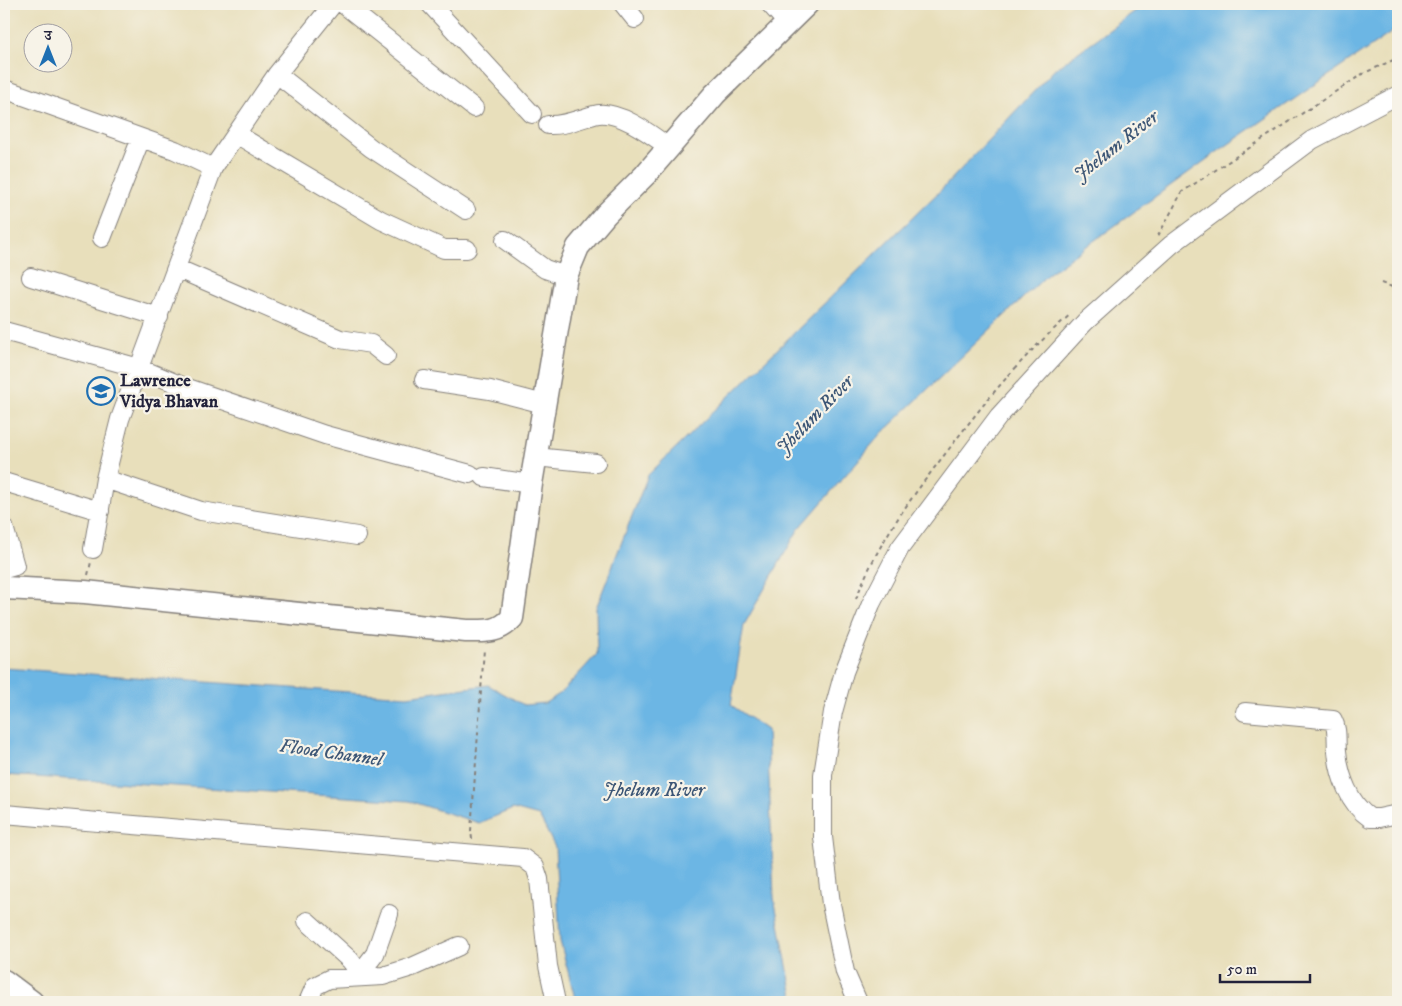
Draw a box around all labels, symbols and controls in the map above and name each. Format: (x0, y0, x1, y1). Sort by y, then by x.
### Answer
north arrow (22, 22, 72, 72)
text: उ (43, 27, 52, 45)
water label: Jhelum River (1069, 104, 1165, 186)
water label: Jhelum River (772, 369, 860, 459)
place label: Lawrence Vidya Bhavan (119, 370, 219, 413)
school or university icon: Lawrence Vidya Bhavan (86, 376, 116, 406)
water label: Flood Channel (278, 734, 386, 772)
water label: Jhelum River (603, 779, 707, 802)
scale bar (1220, 951, 1310, 983)
text: 50 m (1227, 960, 1257, 979)

